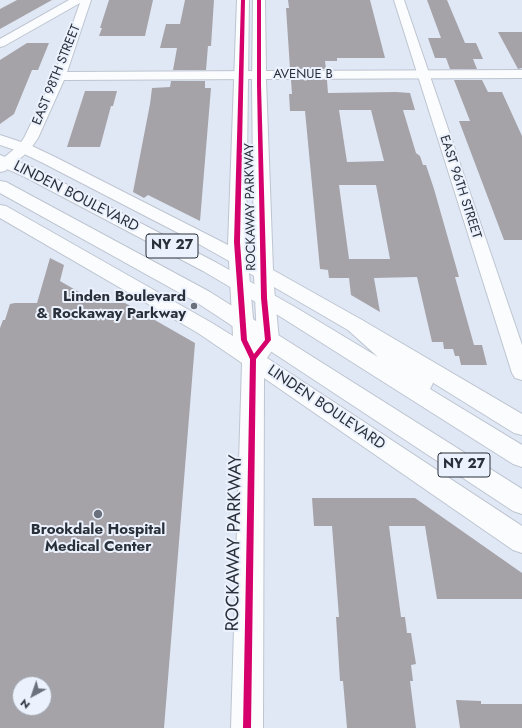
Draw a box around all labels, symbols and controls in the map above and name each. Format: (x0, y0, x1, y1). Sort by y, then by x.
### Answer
street label: EAST 98TH STREET (30, 22, 84, 128)
street label: AVENUE B (273, 67, 333, 83)
street label: EAST 96TH STREET (436, 133, 484, 241)
street label: ROCKAWAY PARKWAY (242, 143, 260, 271)
street label: LINDEN BOULEVARD (10, 158, 142, 236)
road number: NY 27 (146, 234, 198, 258)
place label: Linden Boulevard & Rockaway Parkway (37, 288, 186, 323)
marker: Linden Boulevard & Rockaway Parkway (189, 301, 199, 311)
street label: LINDEN BOULEVARD (264, 362, 388, 454)
road number: NY 27 (438, 453, 490, 477)
street label: ROCKAWAY PARKWAY (223, 454, 247, 632)
marker: Brookdale Hospital Medical Center (92, 508, 104, 520)
place label: Brookdale Hospital Medical Center (31, 521, 165, 556)
north arrow (12, 676, 52, 716)
text: N (16, 695, 33, 713)

